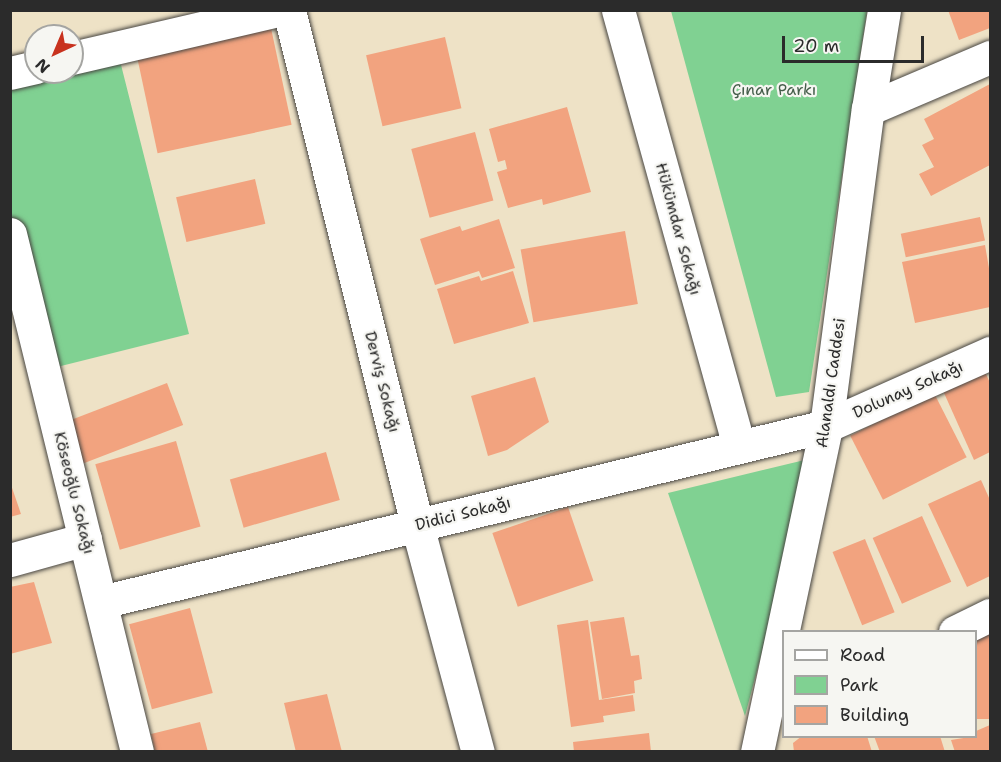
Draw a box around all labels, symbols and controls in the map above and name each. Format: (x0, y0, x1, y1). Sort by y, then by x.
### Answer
north arrow (24, 24, 84, 84)
scale bar (785, 24, 928, 62)
text: 20 m (793, 34, 839, 58)
text: N (31, 54, 54, 78)
park label: Çınar Parkı (732, 80, 816, 100)
street label: Hükümdar Sokağı (651, 161, 705, 297)
street label: Alanaldı Caddesi (812, 317, 850, 449)
street label: Derviş Sokağı (360, 329, 404, 435)
street label: Dolunay Sokağı (850, 357, 966, 423)
street label: Köseoğlu Sokağı (50, 430, 98, 556)
street label: Didici Sokağı (413, 493, 513, 535)
legend (782, 630, 977, 738)
text: Road (840, 643, 885, 667)
text: Park (840, 673, 879, 697)
text: Building (840, 703, 909, 727)

